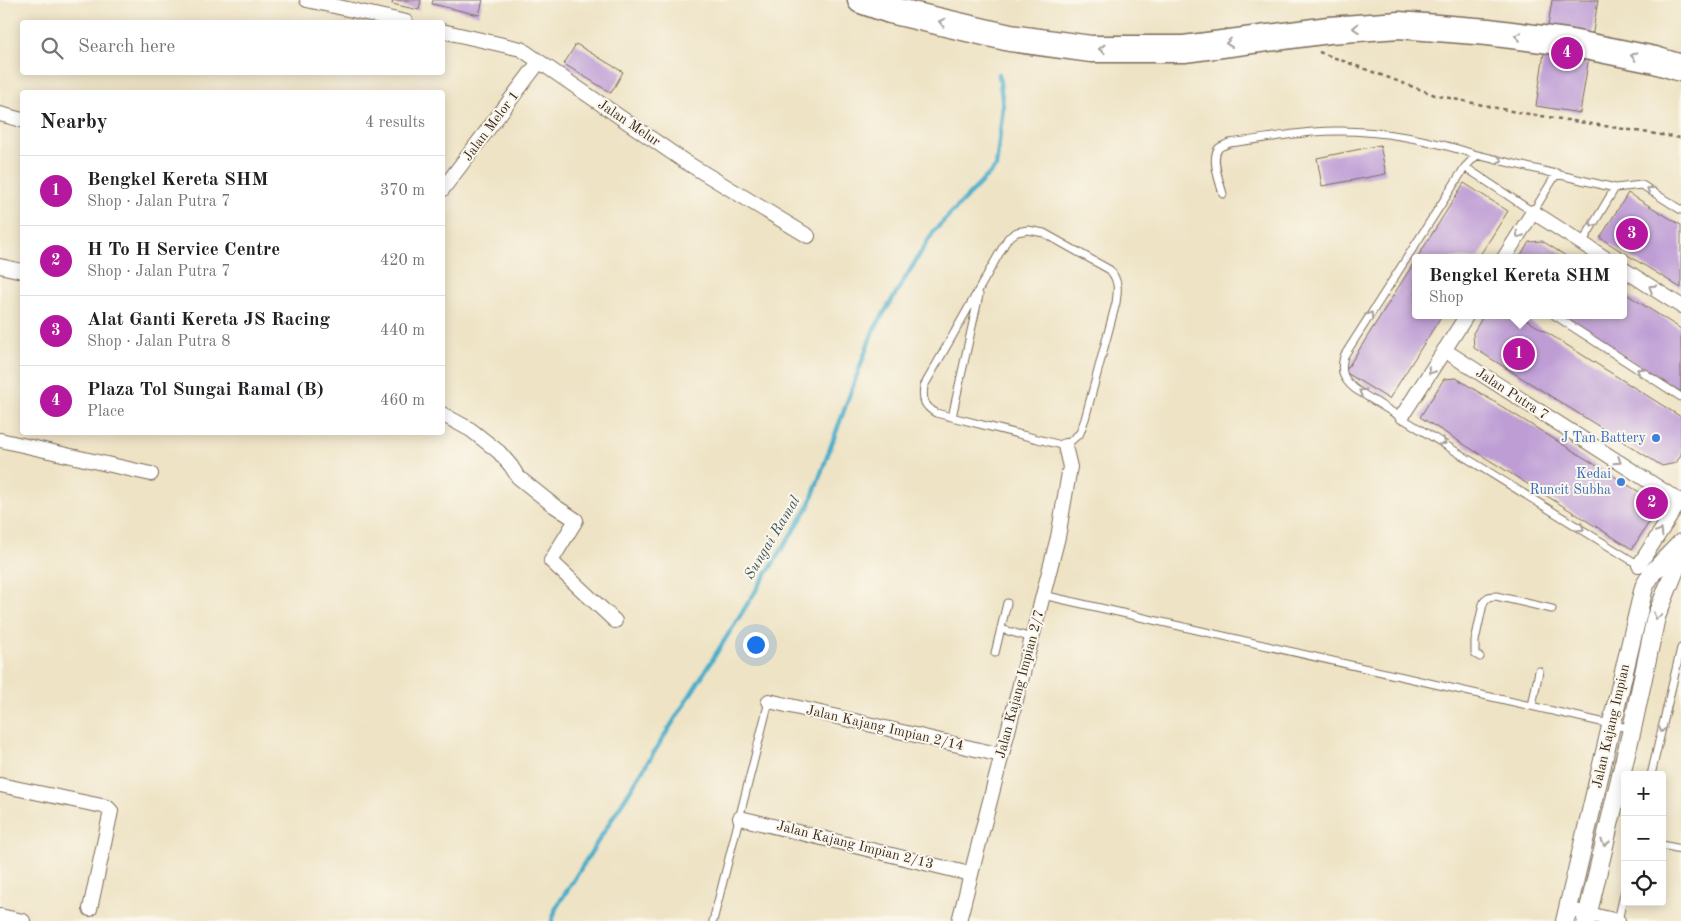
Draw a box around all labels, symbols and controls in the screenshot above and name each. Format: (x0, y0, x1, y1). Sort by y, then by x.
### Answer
one-way arrow (937, 17, 946, 28)
search box (20, 20, 445, 75)
one-way arrow (1352, 22, 1360, 33)
one-way arrow (1514, 31, 1522, 41)
icon: search (38, 34, 66, 62)
pin: 4 (1551, 34, 1583, 72)
one-way arrow (1224, 37, 1232, 48)
text: Search here (78, 38, 175, 57)
one-way arrow (1097, 44, 1105, 54)
one-way arrow (1629, 51, 1638, 62)
street label: Jalan Melor 1 (460, 89, 522, 163)
street label: Jalan Melur (595, 97, 663, 149)
text: Nearby (40, 112, 108, 133)
text: 4 results (365, 115, 425, 131)
one-way arrow (1495, 154, 1504, 165)
text: Bengkel Kereta SHM (87, 171, 268, 190)
text: 1 (51, 183, 61, 199)
text: 370 m (380, 183, 425, 199)
one-way arrow (1647, 187, 1656, 196)
text: Shop · Jalan Putra 7 (87, 194, 230, 210)
pin: 3 (1616, 215, 1648, 253)
one-way arrow (1590, 219, 1599, 228)
one-way arrow (1515, 230, 1525, 239)
text: H To H Service Centre (87, 241, 280, 260)
text: 2 (51, 253, 61, 269)
text: 420 m (380, 253, 425, 269)
popup (1412, 254, 1627, 319)
text: Shop · Jalan Putra 7 (87, 264, 230, 280)
text: Bengkel Kereta SHM (1429, 267, 1610, 286)
one-way arrow (1648, 285, 1657, 294)
text: Shop (1429, 290, 1464, 306)
text: Alat Ganti Kereta JS Racing (87, 311, 330, 330)
one-way arrow (1364, 311, 1374, 320)
text: 3 (51, 323, 61, 339)
text: 440 m (380, 323, 425, 339)
text: Shop · Jalan Putra 8 (87, 334, 230, 350)
pin: 1 (1503, 335, 1535, 373)
one-way arrow (1428, 365, 1437, 375)
street label: Jalan Putra 7 (1473, 365, 1551, 423)
one-way arrow (1636, 367, 1645, 377)
text: Plaza Tol Sungai Ramal (B) (87, 381, 324, 400)
one-way arrow (1358, 389, 1367, 399)
text: 4 (51, 393, 61, 409)
text: 460 m (380, 393, 425, 409)
text: Place (87, 404, 124, 420)
place label: J Tan Battery (1561, 431, 1647, 445)
marker: J Tan Battery (1650, 432, 1662, 444)
one-way arrow (1437, 436, 1446, 445)
one-way arrow (1613, 455, 1622, 465)
place label: Kedai Runcit Subha (1529, 467, 1611, 497)
marker: Kedai Runcit Subha (1615, 476, 1627, 488)
pin: 2 (1636, 484, 1668, 522)
water label: Sungai Ramal (742, 493, 804, 582)
one-way arrow (1575, 522, 1584, 532)
one-way arrow (1654, 529, 1663, 538)
street label: Jalan Kajang Impian 2/7 (993, 608, 1047, 760)
one-way arrow (1652, 612, 1662, 620)
your location (743, 632, 769, 658)
street label: Jalan Kajang Impian (1590, 662, 1632, 789)
street label: Jalan Kajang Impian 2/14 (805, 703, 965, 753)
one-way arrow (1657, 725, 1668, 734)
map controls (1621, 771, 1666, 906)
button: + (1621, 771, 1666, 816)
button: − (1621, 816, 1666, 861)
street label: Jalan Kajang Impian 2/13 (775, 819, 935, 871)
one-way arrow (1600, 838, 1611, 847)
button: locate (1621, 861, 1666, 906)

